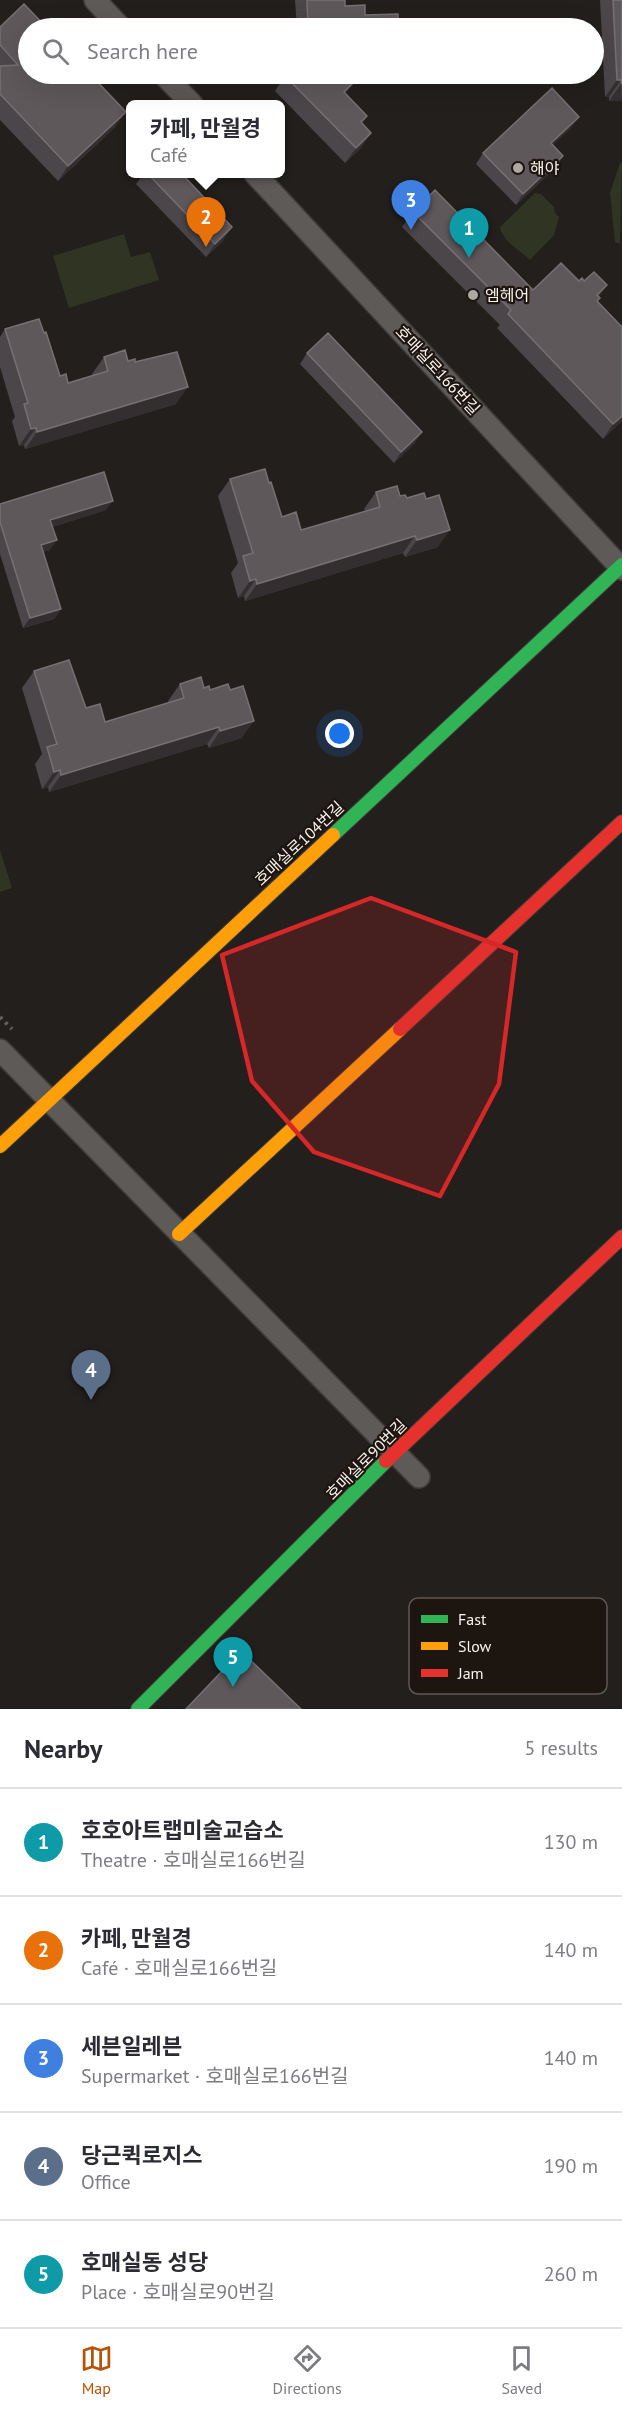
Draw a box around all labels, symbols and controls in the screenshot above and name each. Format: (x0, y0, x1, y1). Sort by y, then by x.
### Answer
search box (18, 18, 604, 84)
icon: search (39, 35, 72, 68)
text: Search here (87, 37, 198, 65)
popup (126, 100, 285, 178)
text: 카페, 만월경 (150, 114, 261, 142)
text: Café (150, 142, 187, 168)
place label: 해야 (530, 158, 560, 178)
marker: 해야 (511, 161, 525, 175)
pin: 3 (392, 180, 430, 230)
pin: 2 (186, 198, 226, 247)
pin: 1 (450, 208, 488, 258)
place label: 엠헤어 (485, 285, 529, 305)
marker: 엠헤어 (466, 288, 480, 302)
street label: 호매실로166번길 (392, 321, 484, 419)
your location (325, 719, 354, 748)
street label: 호매실로104번길 (250, 797, 348, 889)
pin: 4 (72, 1350, 110, 1400)
street label: 호매실로90번길 (322, 1415, 410, 1503)
legend (409, 1598, 607, 1694)
text: Fast (458, 1609, 487, 1629)
text: Slow (458, 1636, 492, 1656)
pin: 5 (214, 1638, 252, 1687)
text: Jam (457, 1663, 484, 1683)
text: Nearby (24, 1732, 102, 1765)
text: 5 results (525, 1735, 598, 1761)
text: 호호아트랩미술교습소 (81, 1816, 283, 1844)
text: 1 (38, 1829, 49, 1855)
text: 130 m (544, 1829, 598, 1855)
text: Theatre · 호매실로166번길 (81, 1847, 306, 1873)
text: 카페, 만월경 (81, 1924, 192, 1952)
text: 2 (38, 1937, 49, 1963)
text: 140 m (544, 1937, 598, 1963)
text: Café · 호매실로166번길 (81, 1955, 277, 1981)
text: 세븐일레븐 (81, 2032, 182, 2060)
text: 3 (38, 2045, 49, 2071)
text: 140 m (544, 2045, 598, 2071)
text: Supermarket · 호매실로166번길 (81, 2063, 349, 2089)
text: 당근퀵로지스 (81, 2141, 202, 2169)
text: 4 (38, 2153, 49, 2179)
text: 190 m (544, 2153, 598, 2179)
text: Office (81, 2169, 131, 2195)
text: 호매실동 성당 (81, 2248, 208, 2276)
text: 5 (38, 2261, 49, 2287)
text: 260 m (544, 2261, 598, 2287)
text: Place · 호매실로90번길 (81, 2279, 275, 2305)
tab: Map (80, 2342, 113, 2398)
tab: Directions (273, 2342, 342, 2398)
tab: Saved (501, 2342, 542, 2398)

